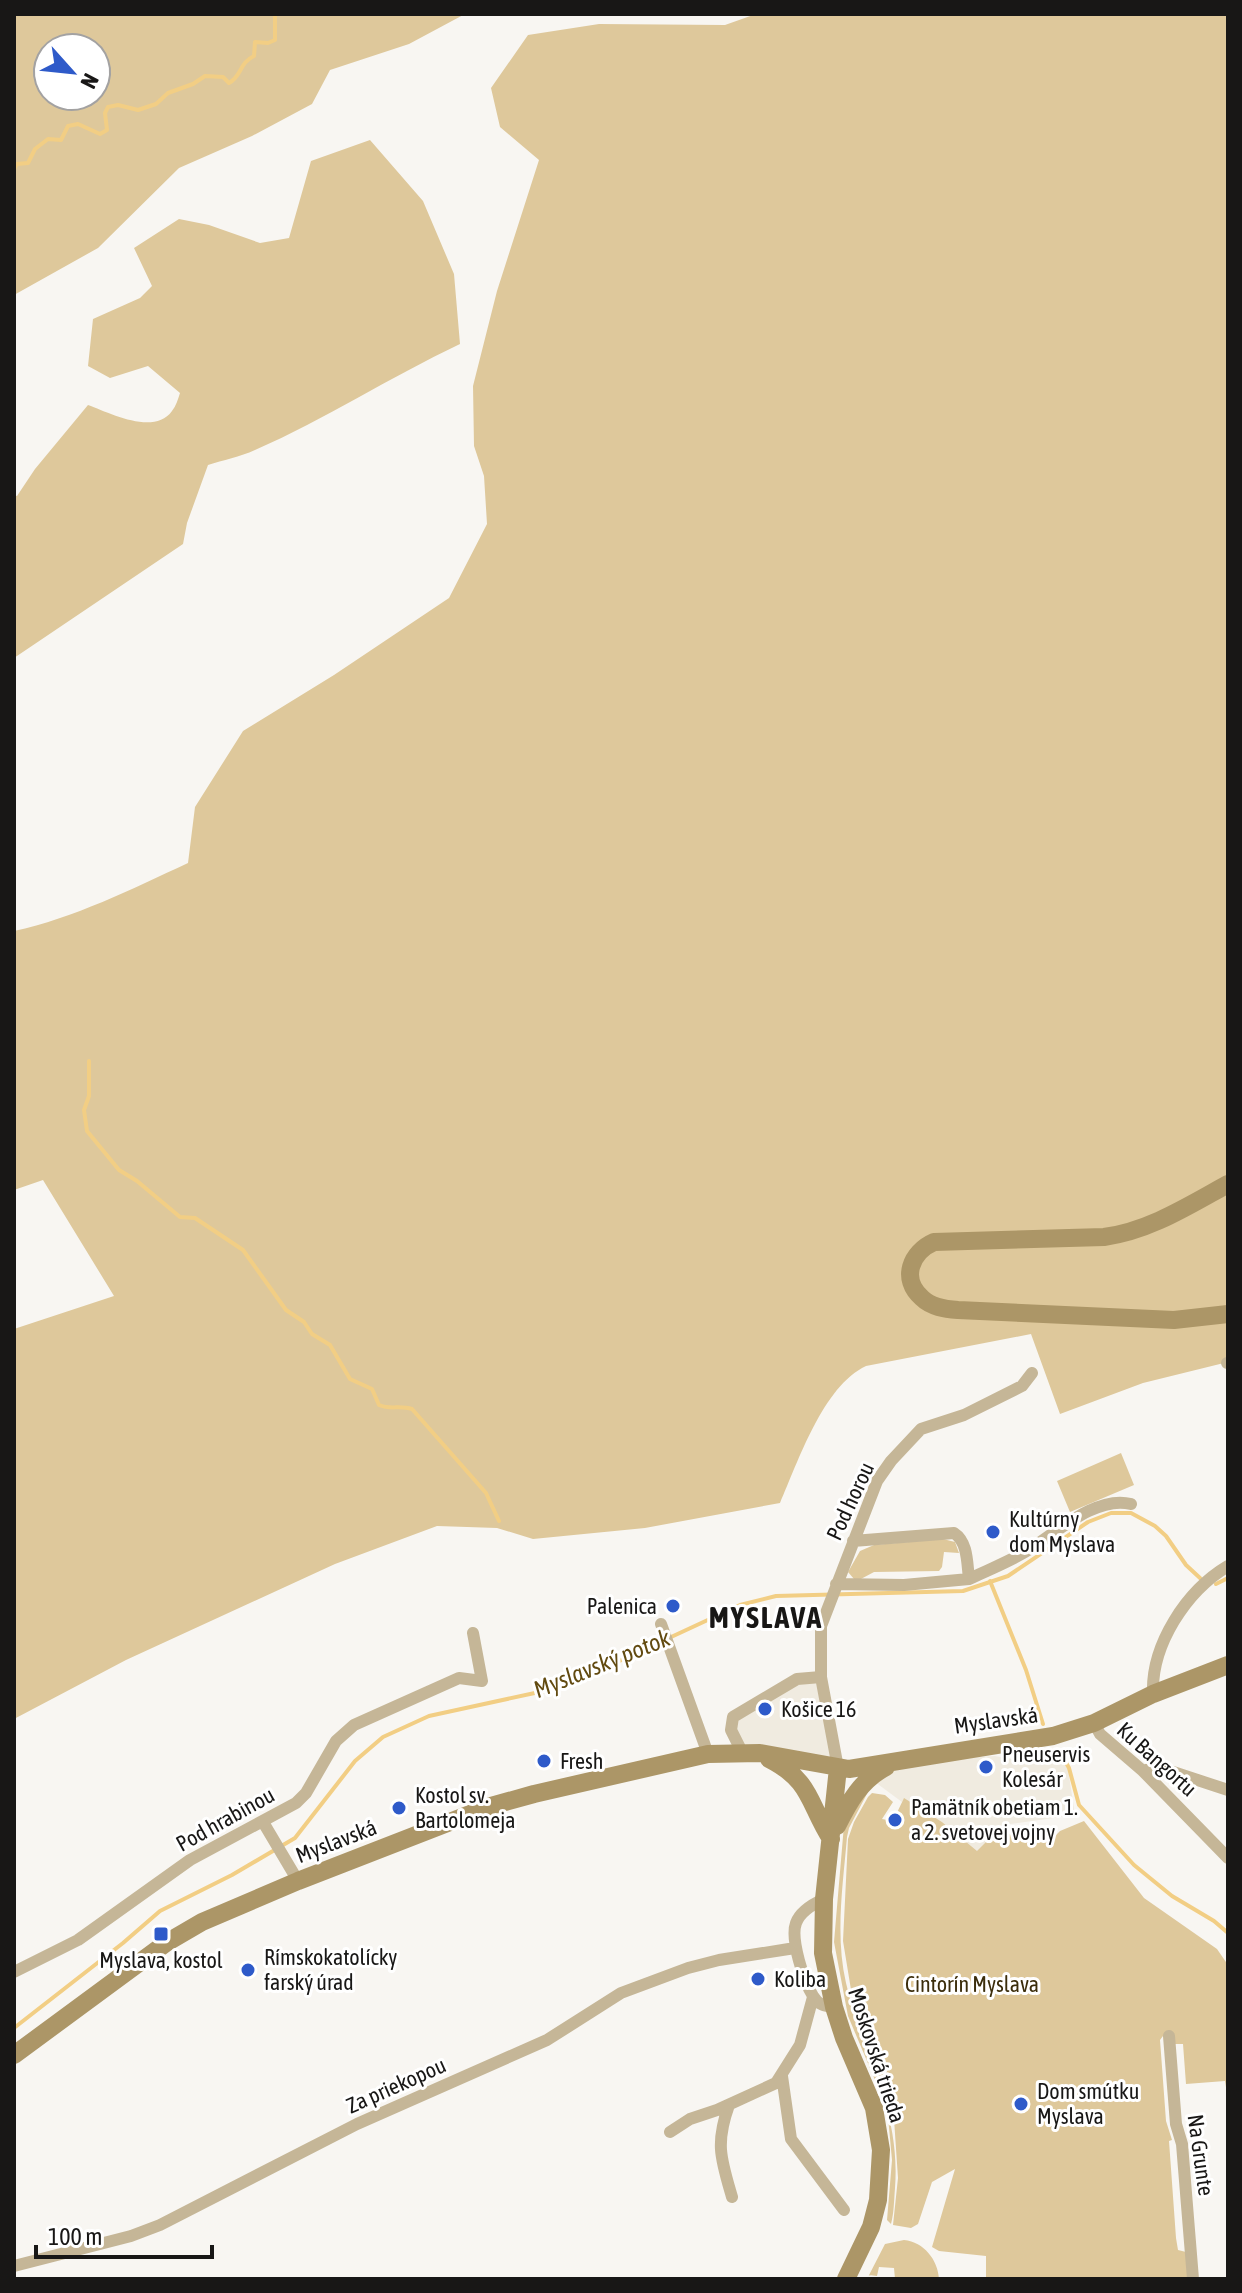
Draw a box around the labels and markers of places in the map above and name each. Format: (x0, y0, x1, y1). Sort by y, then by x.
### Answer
place label: Kultúrny dom Myslava (1009, 1506, 1115, 1557)
marker: Kultúrny dom Myslava (984, 1523, 1002, 1541)
place label: Palenica (587, 1593, 657, 1619)
marker: Palenica (664, 1597, 682, 1615)
place label: Košice 16 (781, 1696, 856, 1722)
marker: Košice 16 (756, 1700, 774, 1718)
place label: Pneuservis Kolesár (1002, 1741, 1090, 1792)
place label: Fresh (560, 1748, 603, 1774)
marker: Fresh (535, 1752, 553, 1770)
marker: Pneuservis Kolesár (977, 1758, 995, 1776)
place label: Kostol sv. Bartolomeja (415, 1782, 515, 1833)
place label: Pamätník obetiam 1. a 2. svetovej vojny (911, 1794, 1078, 1845)
marker: Kostol sv. Bartolomeja (390, 1799, 408, 1817)
marker: Pamätník obetiam 1. a 2. svetovej vojny (886, 1811, 904, 1829)
marker: Myslava, kostol (152, 1925, 170, 1943)
place label: Rímskokatolícky farský úrad (264, 1944, 397, 1995)
place label: Myslava, kostol (99, 1947, 223, 1973)
marker: Rímskokatolícky farský úrad (239, 1961, 257, 1979)
place label: Koliba (774, 1966, 826, 1992)
marker: Koliba (749, 1970, 767, 1988)
place label: Dom smútku Myslava (1037, 2078, 1139, 2129)
marker: Dom smútku Myslava (1012, 2095, 1030, 2113)

